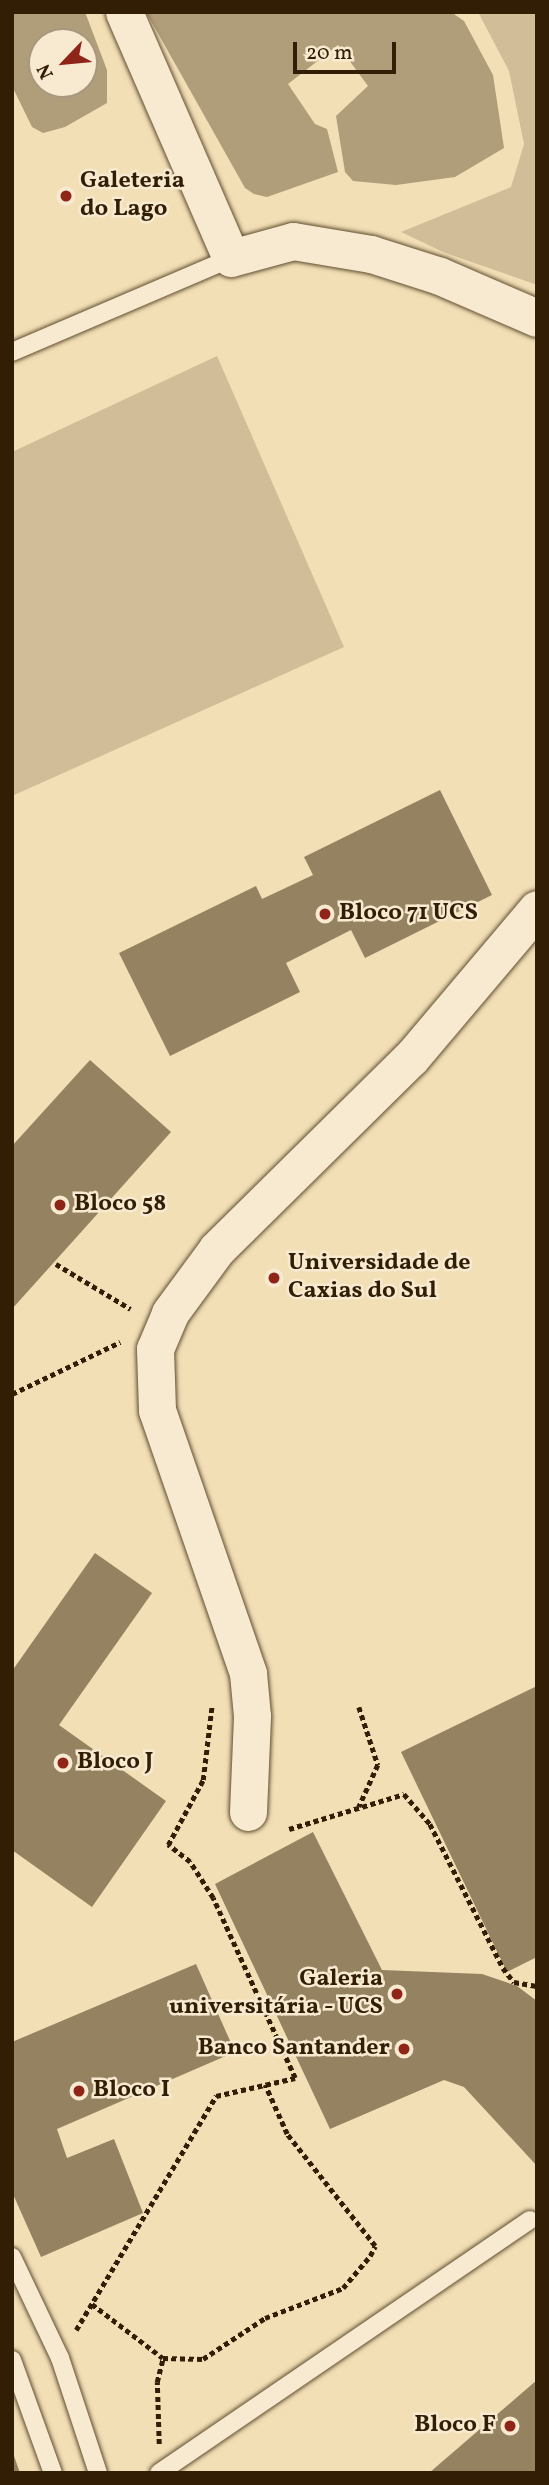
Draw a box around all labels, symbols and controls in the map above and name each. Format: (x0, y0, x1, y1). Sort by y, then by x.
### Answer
north arrow (28, 28, 98, 98)
scale bar (297, 28, 400, 72)
text: 20 m (306, 39, 352, 68)
text: N (31, 59, 61, 83)
place label: Galeteria do Lago (80, 168, 185, 224)
marker: Galeteria do Lago (58, 188, 74, 204)
place label: Bloco 71 UCS (339, 900, 478, 928)
marker: Bloco 71 UCS (317, 906, 333, 922)
place label: Bloco 58 (74, 1191, 166, 1219)
marker: Bloco 58 (52, 1197, 68, 1213)
place label: Universidade de Caxias do Sul (288, 1250, 471, 1306)
marker: Universidade de Caxias do Sul (266, 1270, 282, 1286)
place label: Bloco J (77, 1749, 153, 1777)
marker: Bloco J (55, 1755, 71, 1771)
place label: Galeria universitária - UCS (168, 1966, 383, 2022)
marker: Galeria universitária - UCS (389, 1986, 405, 2002)
place label: Banco Santander (198, 2035, 390, 2063)
marker: Banco Santander (396, 2041, 412, 2057)
place label: Bloco I (93, 2077, 170, 2105)
marker: Bloco I (71, 2083, 87, 2099)
place label: Bloco F (414, 2412, 496, 2440)
marker: Bloco F (502, 2418, 518, 2434)

